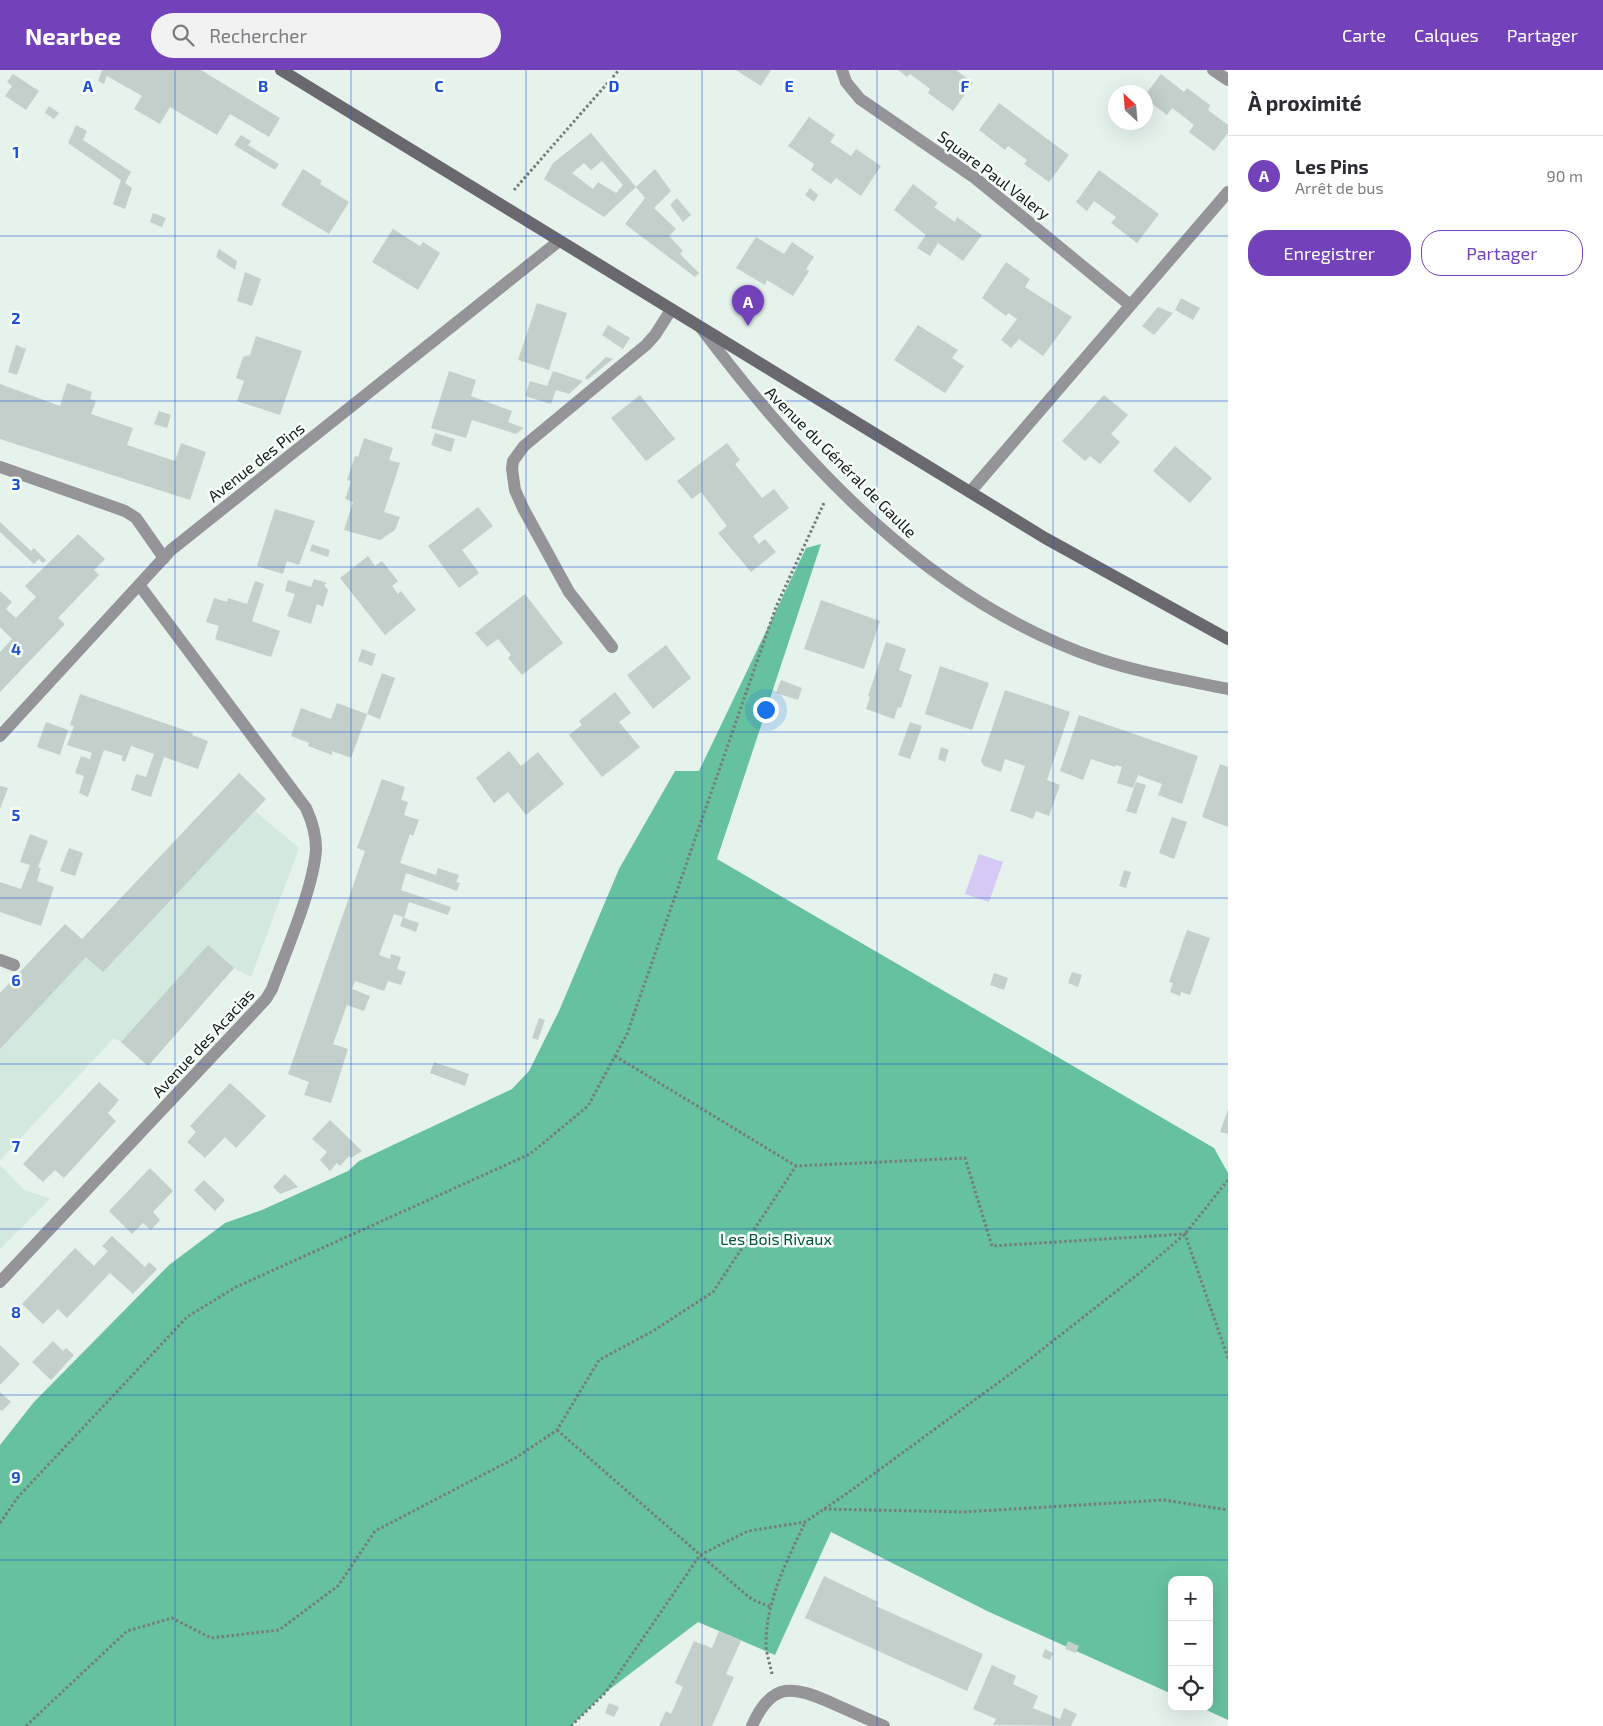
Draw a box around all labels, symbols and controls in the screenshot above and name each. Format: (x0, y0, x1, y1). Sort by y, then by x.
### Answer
search box (151, 13, 501, 58)
text: Nearbee (25, 21, 121, 50)
icon: search (169, 21, 197, 49)
text: Rechercher (209, 24, 307, 47)
text: Carte (1342, 24, 1386, 46)
text: Calques (1414, 24, 1479, 46)
text: Partager (1507, 24, 1578, 46)
text: A (83, 76, 94, 95)
text: B (258, 76, 268, 95)
text: C (434, 76, 444, 95)
text: D (609, 76, 620, 95)
text: E (784, 76, 794, 95)
text: F (961, 76, 970, 95)
north arrow (1108, 85, 1153, 130)
text: À proximité (1248, 90, 1362, 115)
street label: Square Paul Valery (934, 126, 1055, 223)
text: 1 (13, 142, 19, 161)
text: Les Pins (1295, 155, 1369, 178)
text: A (1259, 166, 1269, 185)
text: 90 m (1547, 166, 1583, 185)
text: Arrêt de bus (1295, 178, 1384, 197)
button: Enregistrer (1248, 230, 1411, 276)
button: Partager (1421, 230, 1583, 276)
pin: A (732, 285, 764, 326)
text: 2 (11, 308, 21, 327)
street label: Avenue du Général de Gaulle (762, 382, 921, 541)
street label: Avenue des Pins (204, 418, 308, 505)
text: 3 (11, 474, 21, 493)
text: 4 (11, 639, 21, 658)
your location (753, 697, 779, 723)
text: 5 (12, 805, 21, 824)
text: 6 (11, 970, 21, 989)
street label: Avenue des Acacias (147, 984, 258, 1101)
text: 7 (12, 1136, 21, 1155)
park label: Les Bois Rivaux (720, 1229, 832, 1248)
text: 8 (11, 1302, 21, 1321)
text: 9 (11, 1467, 21, 1486)
map controls (1168, 1576, 1213, 1711)
button: + (1168, 1576, 1213, 1621)
button: − (1168, 1621, 1213, 1666)
button: locate (1168, 1666, 1213, 1711)

